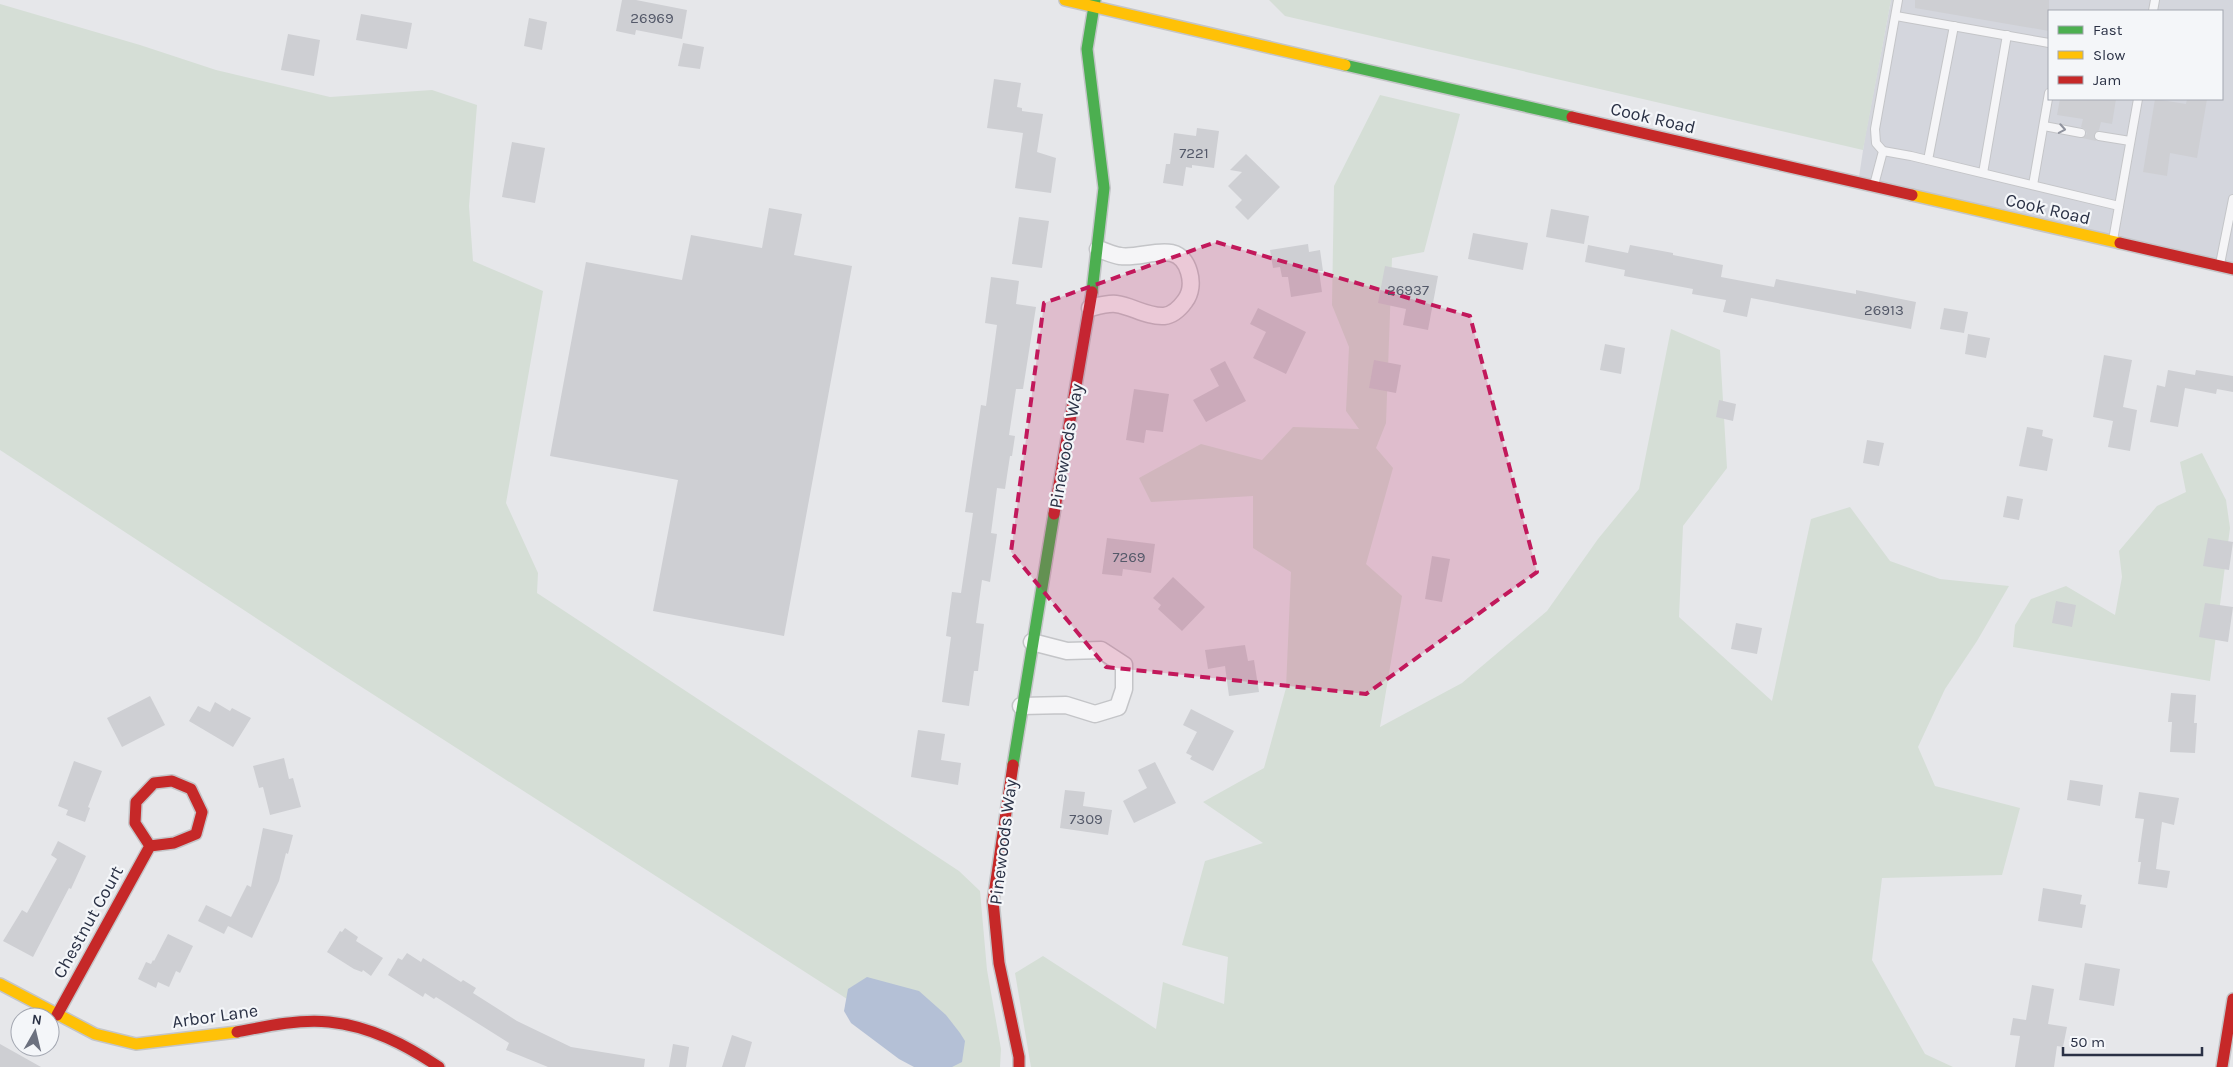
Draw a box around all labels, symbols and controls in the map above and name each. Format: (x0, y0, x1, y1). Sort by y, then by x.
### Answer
house number: 26969 (630, 9, 674, 27)
legend (2048, 10, 2223, 100)
text: Fast (2093, 21, 2123, 39)
text: Slow (2093, 46, 2125, 64)
text: Jam (2093, 71, 2121, 89)
street label: Cook Road (1608, 98, 1698, 138)
one-way arrow (2058, 124, 2067, 134)
house number: 7221 (1179, 144, 1209, 162)
street label: Cook Road (2003, 189, 2093, 229)
house number: 26937 (1387, 281, 1429, 299)
house number: 26913 (1864, 301, 1904, 319)
street label: Pinewoods Way (1044, 381, 1088, 510)
house number: 7269 (1112, 548, 1146, 566)
street label: Pinewoods Way (984, 777, 1022, 906)
house number: 7309 (1069, 810, 1103, 828)
street label: Chestnut Court (48, 862, 128, 982)
street label: Arbor Lane (171, 999, 259, 1033)
north arrow (10, 1007, 60, 1057)
text: N (31, 1011, 43, 1029)
scale bar (2063, 1024, 2202, 1056)
text: 50 m (2070, 1033, 2105, 1051)

